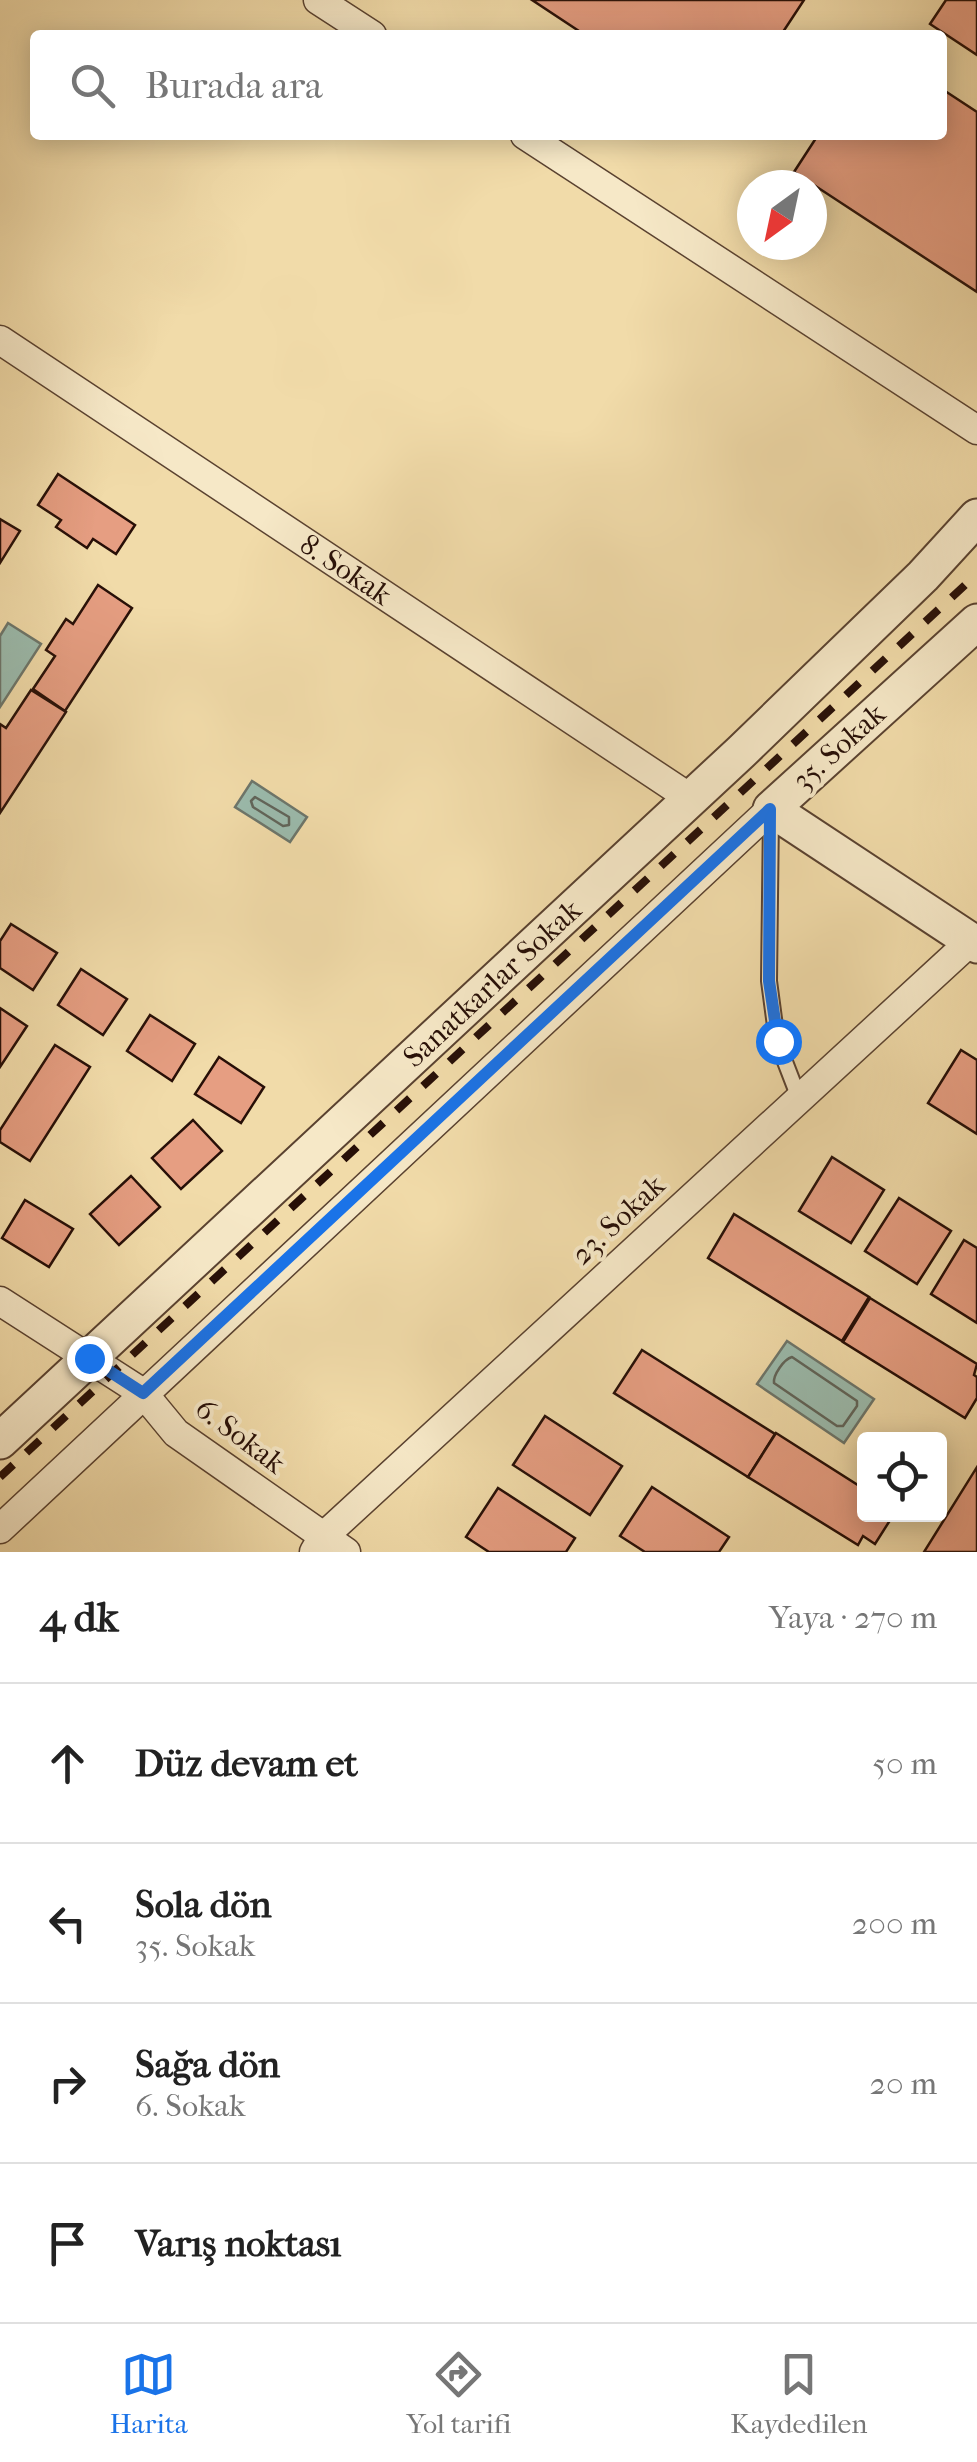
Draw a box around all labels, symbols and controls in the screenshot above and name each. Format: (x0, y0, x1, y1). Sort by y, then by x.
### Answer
search box (30, 30, 947, 140)
icon: search (65, 58, 120, 113)
text: Burada ara (145, 63, 323, 108)
north arrow (737, 170, 827, 260)
street label: 8. Sokak (293, 527, 399, 613)
street label: 35. Sokak (785, 696, 893, 798)
street label: Sanatkarlar Sokak (396, 892, 589, 1074)
route start (756, 1019, 802, 1065)
street label: 23. Sokak (564, 1168, 672, 1272)
route end (67, 1336, 113, 1382)
street label: 6. Sokak (188, 1391, 292, 1481)
map controls (857, 1432, 947, 1522)
button: locate (857, 1432, 947, 1522)
text: 4 dk (40, 1593, 118, 1642)
text: Yaya · 270 m (769, 1599, 937, 1636)
icon: ahead (40, 1736, 95, 1791)
text: Düz devam et (135, 1741, 358, 1786)
text: 50 m (872, 1745, 937, 1782)
text: Sola dön (135, 1882, 272, 1927)
icon: left (40, 1896, 95, 1951)
text: 200 m (852, 1905, 937, 1942)
text: 35. Sokak (135, 1927, 255, 1964)
text: Sağa dön (135, 2042, 280, 2087)
icon: right (40, 2056, 95, 2111)
text: 20 m (869, 2065, 937, 2102)
text: 6. Sokak (135, 2087, 246, 2124)
icon: arrive (40, 2216, 95, 2271)
text: Varış noktası (135, 2221, 341, 2266)
tab: Harita (109, 2347, 188, 2440)
tab: Yol tarifi (406, 2347, 511, 2440)
tab: Kaydedilen (730, 2347, 868, 2440)

